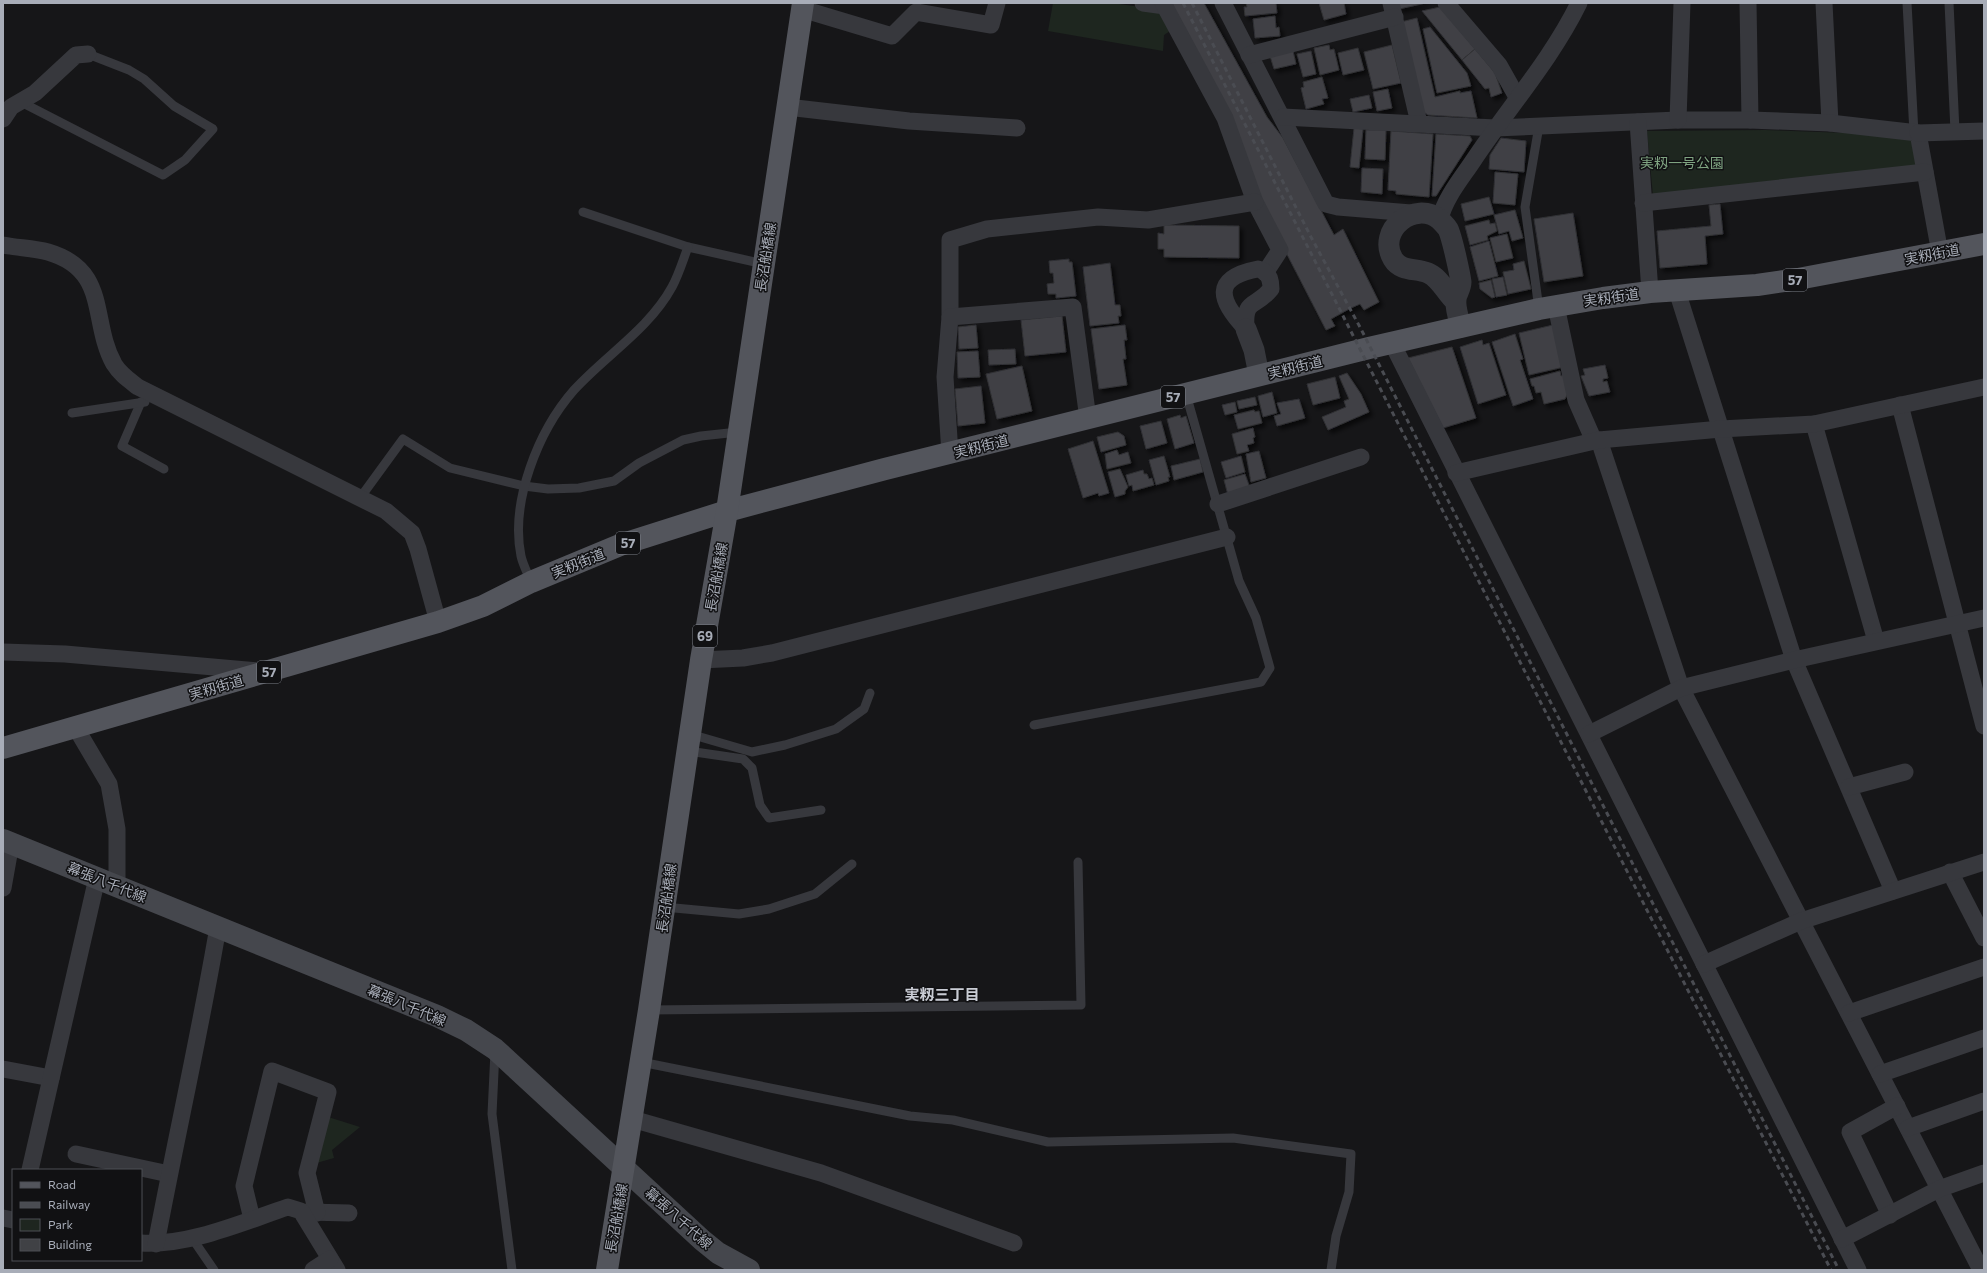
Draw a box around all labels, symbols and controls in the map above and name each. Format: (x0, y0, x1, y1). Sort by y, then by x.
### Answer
park label: 実籾一号公園 (1640, 154, 1724, 171)
street label: 長沼船橋線 (751, 221, 779, 293)
street label: 実籾街道 (1903, 240, 1961, 268)
road number: 57 (1783, 269, 1807, 291)
street label: 実籾街道 (1582, 285, 1640, 309)
street label: 実籾街道 (1266, 352, 1324, 382)
road number: 57 (1161, 386, 1185, 408)
street label: 実籾街道 (952, 431, 1010, 461)
road number: 57 (616, 532, 640, 554)
street label: 長沼船橋線 (702, 541, 730, 613)
street label: 実籾街道 (549, 545, 607, 581)
road number: 69 (693, 625, 717, 647)
road number: 57 (257, 661, 281, 683)
street label: 実籾街道 (187, 671, 245, 703)
street label: 幕張八千代線 (65, 858, 149, 906)
street label: 長沼船橋線 (653, 862, 679, 934)
street label: 幕張八千代線 (365, 981, 449, 1029)
district label: 実籾三丁目 (904, 985, 980, 1003)
legend (12, 1169, 142, 1261)
text: Road (48, 1177, 76, 1191)
street label: 長沼船橋線 (602, 1182, 630, 1254)
street label: 幕張八千代線 (642, 1184, 716, 1252)
text: Railway (48, 1197, 90, 1211)
text: Park (48, 1217, 74, 1231)
text: Building (48, 1237, 92, 1251)

